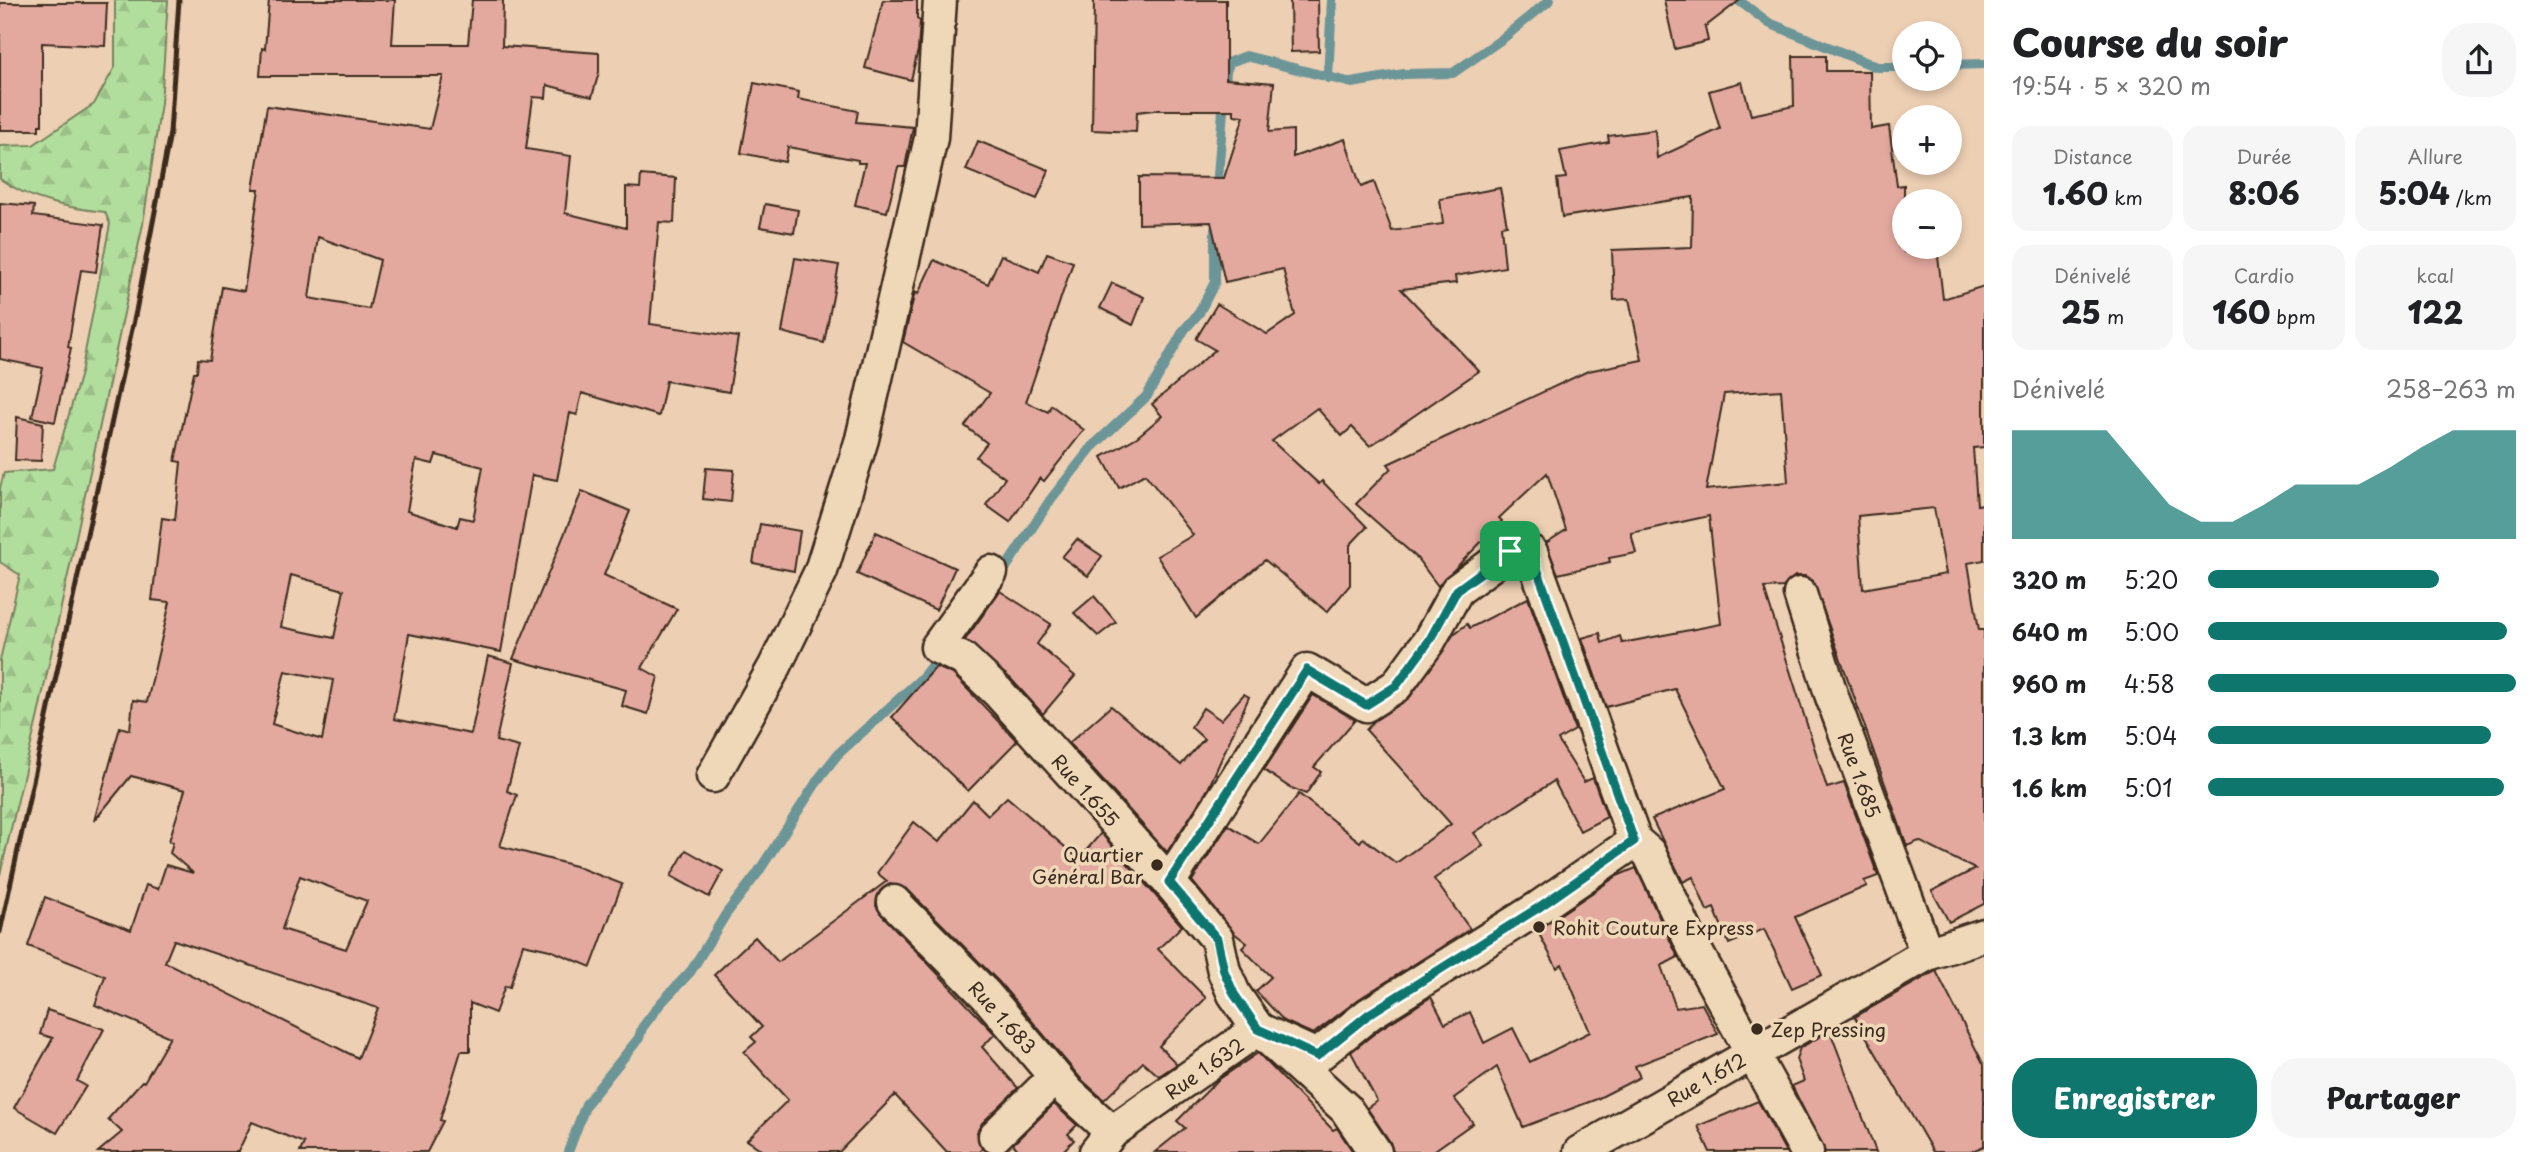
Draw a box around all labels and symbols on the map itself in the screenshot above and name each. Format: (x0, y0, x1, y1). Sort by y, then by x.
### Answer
pin (1480, 521, 1540, 581)
street label: Rue 1.685 (1832, 728, 1888, 822)
street label: Rue 1.655 (1046, 747, 1126, 833)
place label: Quartier Général Bar (1032, 840, 1143, 890)
marker: Quartier Général Bar (1149, 857, 1165, 873)
place label: Rohit Couture Express (1553, 913, 1754, 941)
marker: Rohit Couture Express (1531, 919, 1547, 935)
street label: Rue 1.683 (963, 974, 1043, 1060)
place label: Zep Pressing (1771, 1015, 1886, 1043)
marker: Zep Pressing (1749, 1021, 1765, 1037)
street label: Rue 1.632 (1159, 1031, 1249, 1105)
street label: Rue 1.612 (1661, 1045, 1751, 1113)

